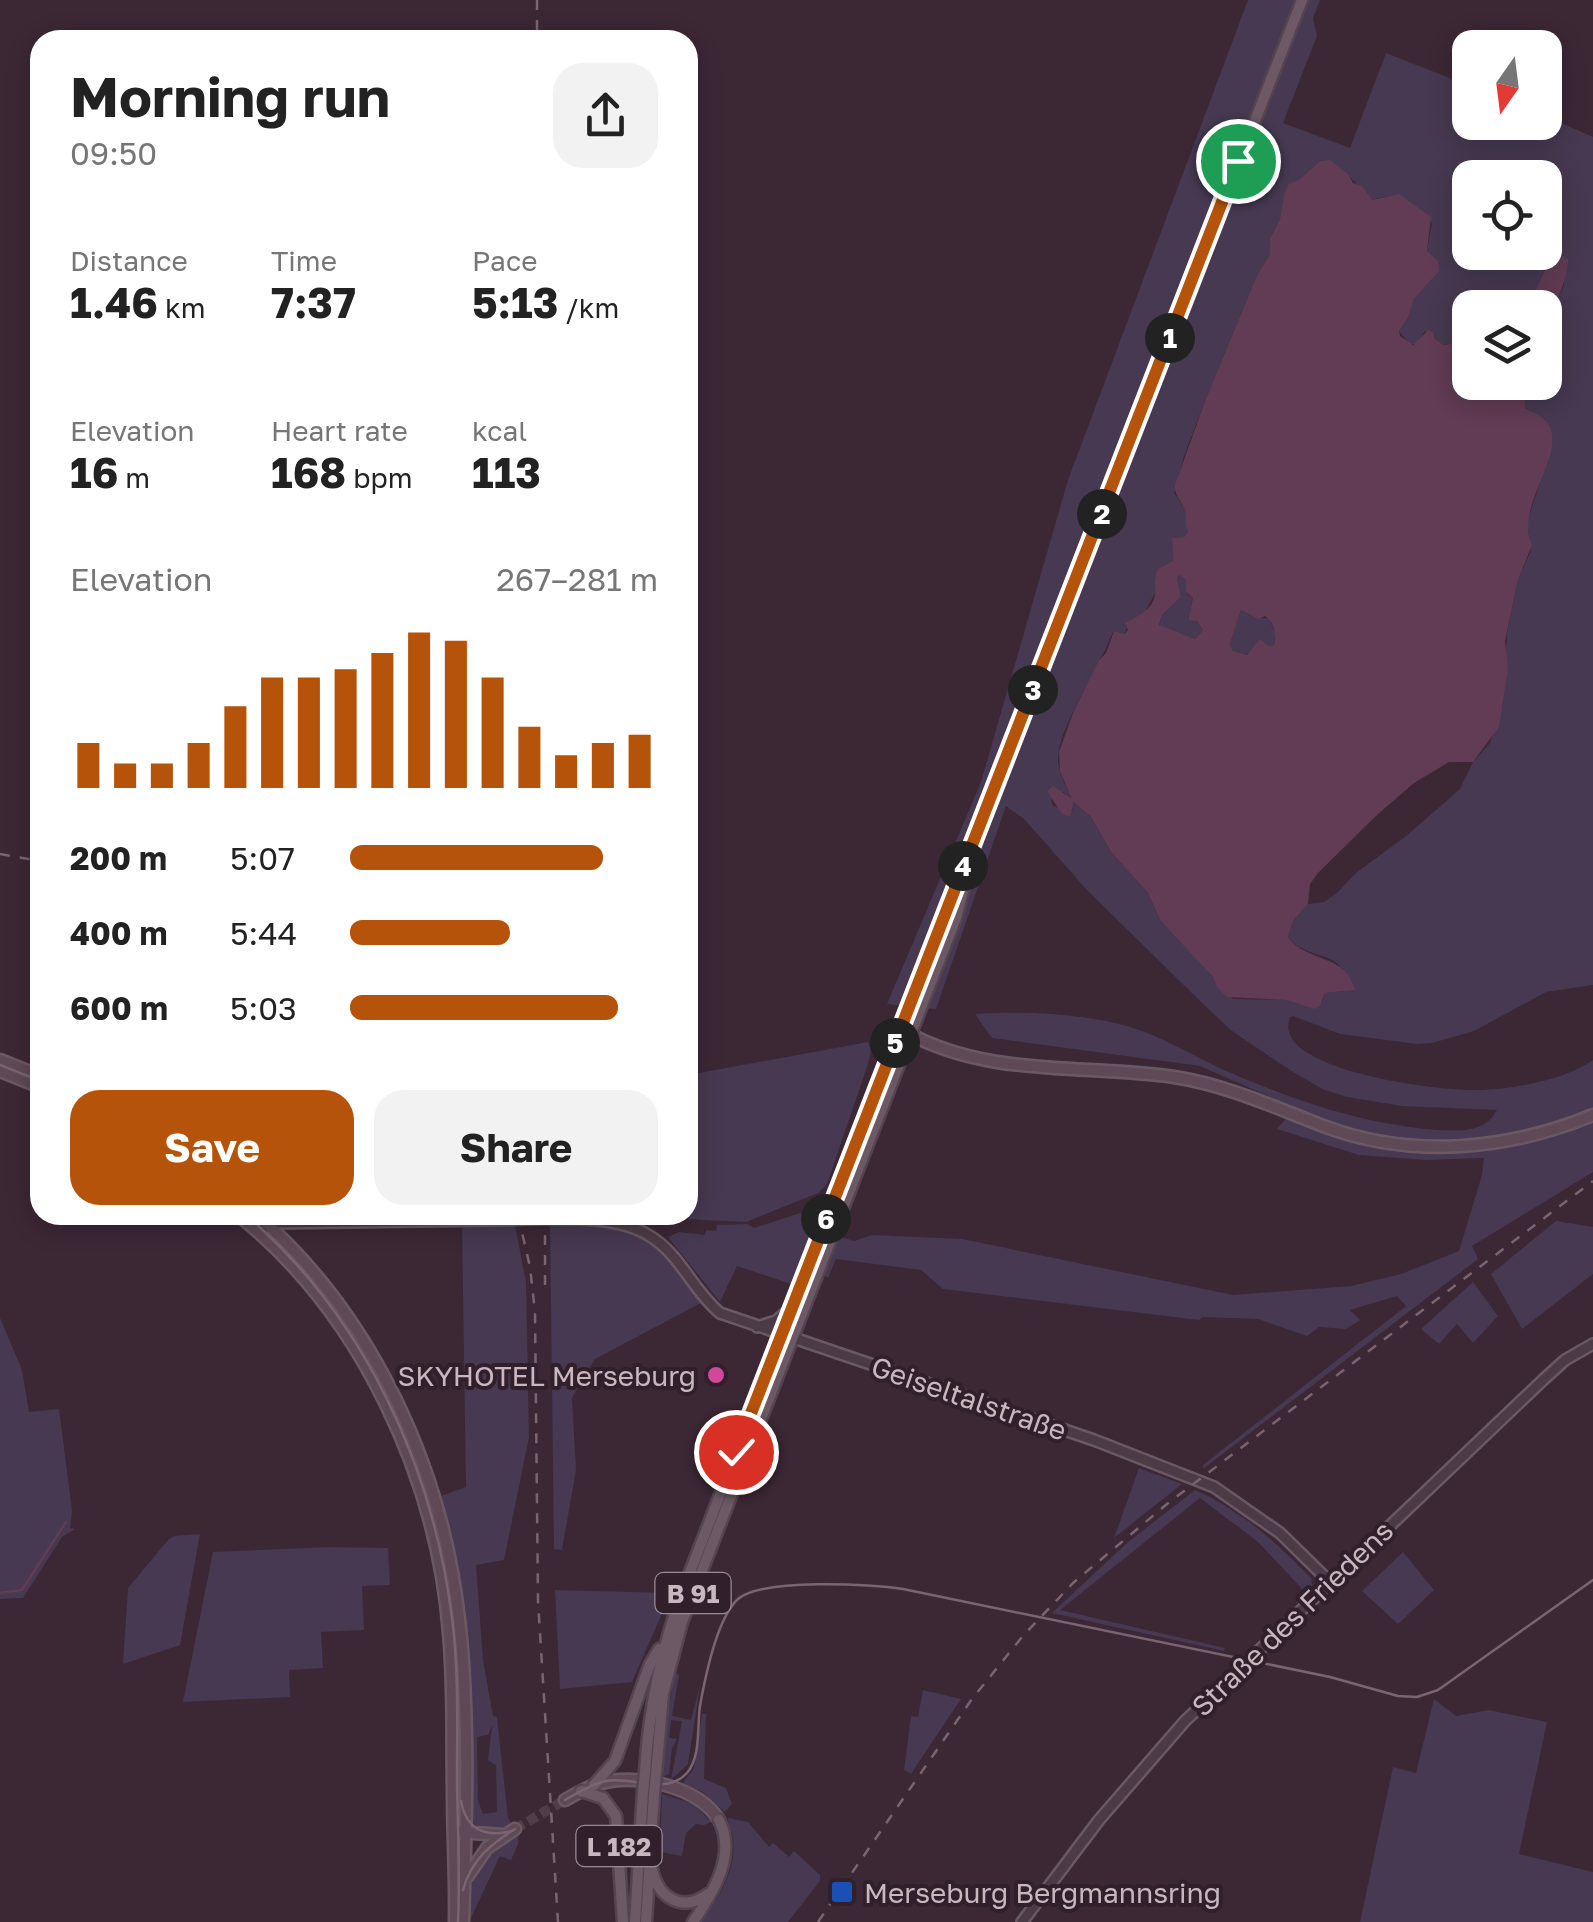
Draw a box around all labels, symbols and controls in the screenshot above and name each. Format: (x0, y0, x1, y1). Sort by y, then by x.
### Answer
north arrow (1452, 30, 1562, 140)
map controls (1452, 30, 1562, 400)
text: Morning run (70, 63, 390, 129)
button: share (553, 63, 658, 168)
pin (1196, 119, 1281, 204)
text: 09:50 (70, 134, 157, 172)
icon: arrive (1211, 134, 1266, 189)
button: locate (1452, 160, 1562, 270)
text: Distance (70, 244, 188, 277)
text: Time (271, 244, 337, 277)
text: Pace (472, 244, 537, 277)
text: 1.46 (70, 277, 158, 327)
text: 7:37 (271, 277, 356, 327)
text: 5:13 (472, 277, 558, 327)
button: layers (1452, 290, 1562, 400)
text: km (158, 291, 206, 324)
text: /km (558, 291, 619, 324)
pin: 1 (1145, 313, 1195, 363)
text: 1 (1163, 321, 1177, 354)
text: Elevation (70, 414, 195, 447)
text: Heart rate (271, 414, 408, 447)
text: kcal (472, 414, 527, 447)
text: 16 (70, 447, 118, 497)
text: 168 (271, 447, 346, 497)
text: 113 (472, 447, 541, 497)
text: m (118, 461, 150, 494)
text: bpm (346, 461, 412, 494)
pin: 2 (1077, 489, 1127, 539)
text: 2 (1093, 497, 1111, 530)
text: Elevation (70, 560, 212, 598)
text: 267–281 m (496, 560, 658, 598)
pin: 3 (1008, 665, 1058, 715)
text: 3 (1024, 673, 1042, 706)
text: 200 m (70, 839, 167, 877)
text: 5:07 (230, 839, 295, 877)
pin: 4 (938, 841, 988, 891)
text: 4 (954, 849, 972, 882)
text: 400 m (70, 914, 168, 952)
text: 5:44 (230, 914, 297, 952)
text: 600 m (70, 989, 168, 1027)
text: 5:03 (230, 989, 297, 1027)
pin: 5 (870, 1018, 920, 1068)
text: 5 (886, 1026, 904, 1059)
button: Save (70, 1090, 354, 1205)
button: Share (374, 1090, 658, 1205)
pin: 6 (801, 1194, 851, 1244)
text: 6 (817, 1202, 835, 1235)
street label: Geiseltalstraße (867, 1349, 1071, 1447)
place label: SKYHOTEL Merseburg (397, 1359, 696, 1392)
marker: SKYHOTEL Merseburg (705, 1364, 727, 1386)
pin (694, 1410, 779, 1495)
icon: check (709, 1425, 764, 1480)
street label: Straße des Friedens (1185, 1514, 1399, 1722)
road number: B 91 (656, 1573, 730, 1613)
road number: L 182 (576, 1826, 662, 1866)
place label: Merseburg Bergmannsring (864, 1876, 1221, 1909)
marker: Merseburg Bergmannsring (829, 1879, 855, 1905)

